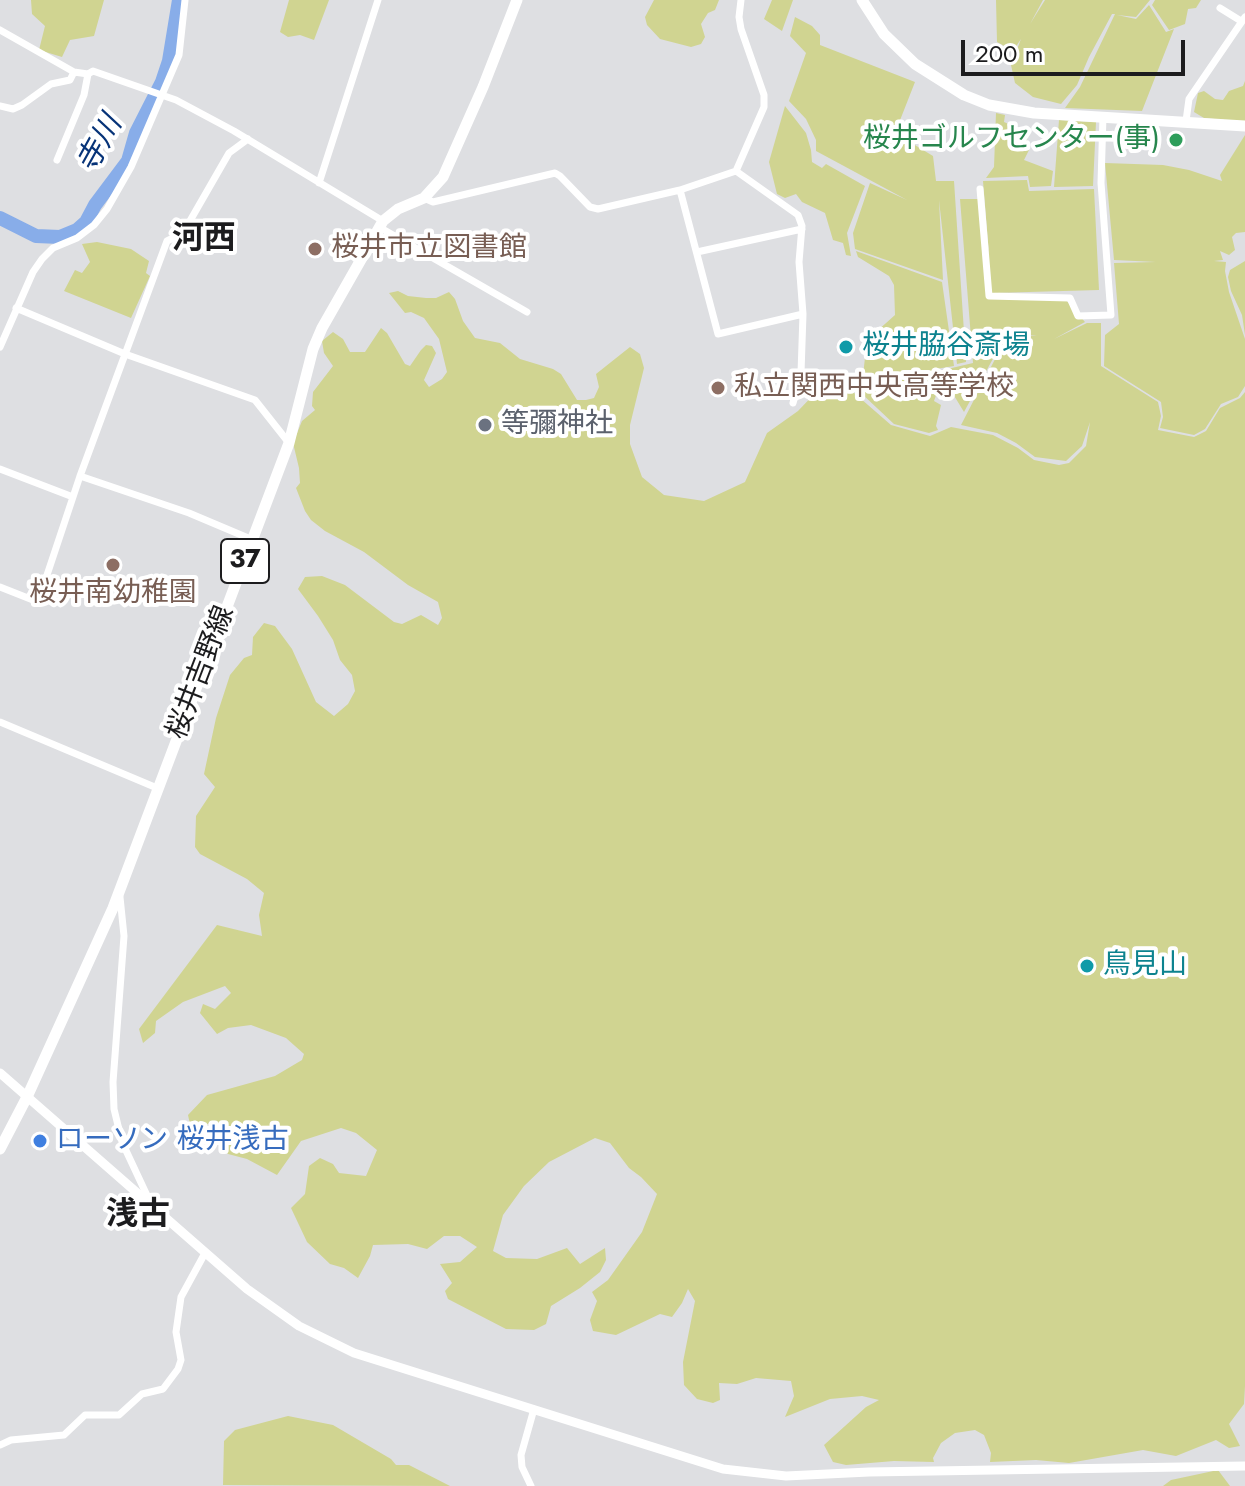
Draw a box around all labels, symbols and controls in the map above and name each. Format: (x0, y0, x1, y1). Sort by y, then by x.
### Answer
scale bar (965, 24, 1189, 74)
text: 200 m (975, 36, 1043, 71)
water label: 寺川 (71, 110, 131, 180)
place label: 桜井ゴルフセンター(事) (863, 123, 1160, 157)
marker: 桜井ゴルフセンター(事) (1167, 131, 1185, 149)
district label: 河西 (172, 221, 236, 259)
place label: 桜井市立図書館 (331, 232, 527, 266)
marker: 桜井市立図書館 (306, 240, 324, 258)
place label: 桜井脇谷斎場 (862, 330, 1030, 364)
marker: 桜井脇谷斎場 (837, 338, 855, 356)
place label: 私立関西中央高等学校 (734, 371, 1014, 405)
marker: 私立関西中央高等学校 (709, 379, 727, 397)
place label: 等彌神社 (501, 408, 613, 442)
marker: 等彌神社 (476, 416, 494, 434)
road number: 37 (221, 539, 269, 583)
marker: 桜井南幼稚園 (104, 556, 122, 574)
place label: 桜井南幼稚園 (29, 577, 197, 611)
street label: 桜井吉野線 (161, 602, 243, 744)
place label: 鳥見山 (1103, 949, 1187, 983)
marker: 鳥見山 (1078, 957, 1096, 975)
place label: ローソン 桜井浅古 (56, 1124, 288, 1158)
marker: ローソン 桜井浅古 (31, 1132, 49, 1150)
district label: 浅古 (106, 1197, 170, 1235)

